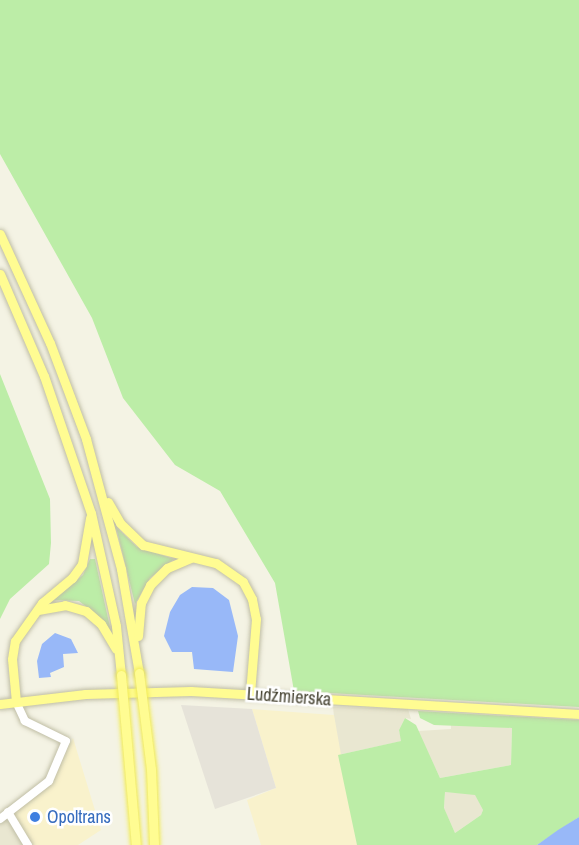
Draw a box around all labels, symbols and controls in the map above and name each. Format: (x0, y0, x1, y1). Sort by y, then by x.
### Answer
street label: Ludźmierska (246, 683, 332, 711)
place label: Opoltrans (47, 806, 111, 828)
marker: Opoltrans (28, 810, 42, 824)

